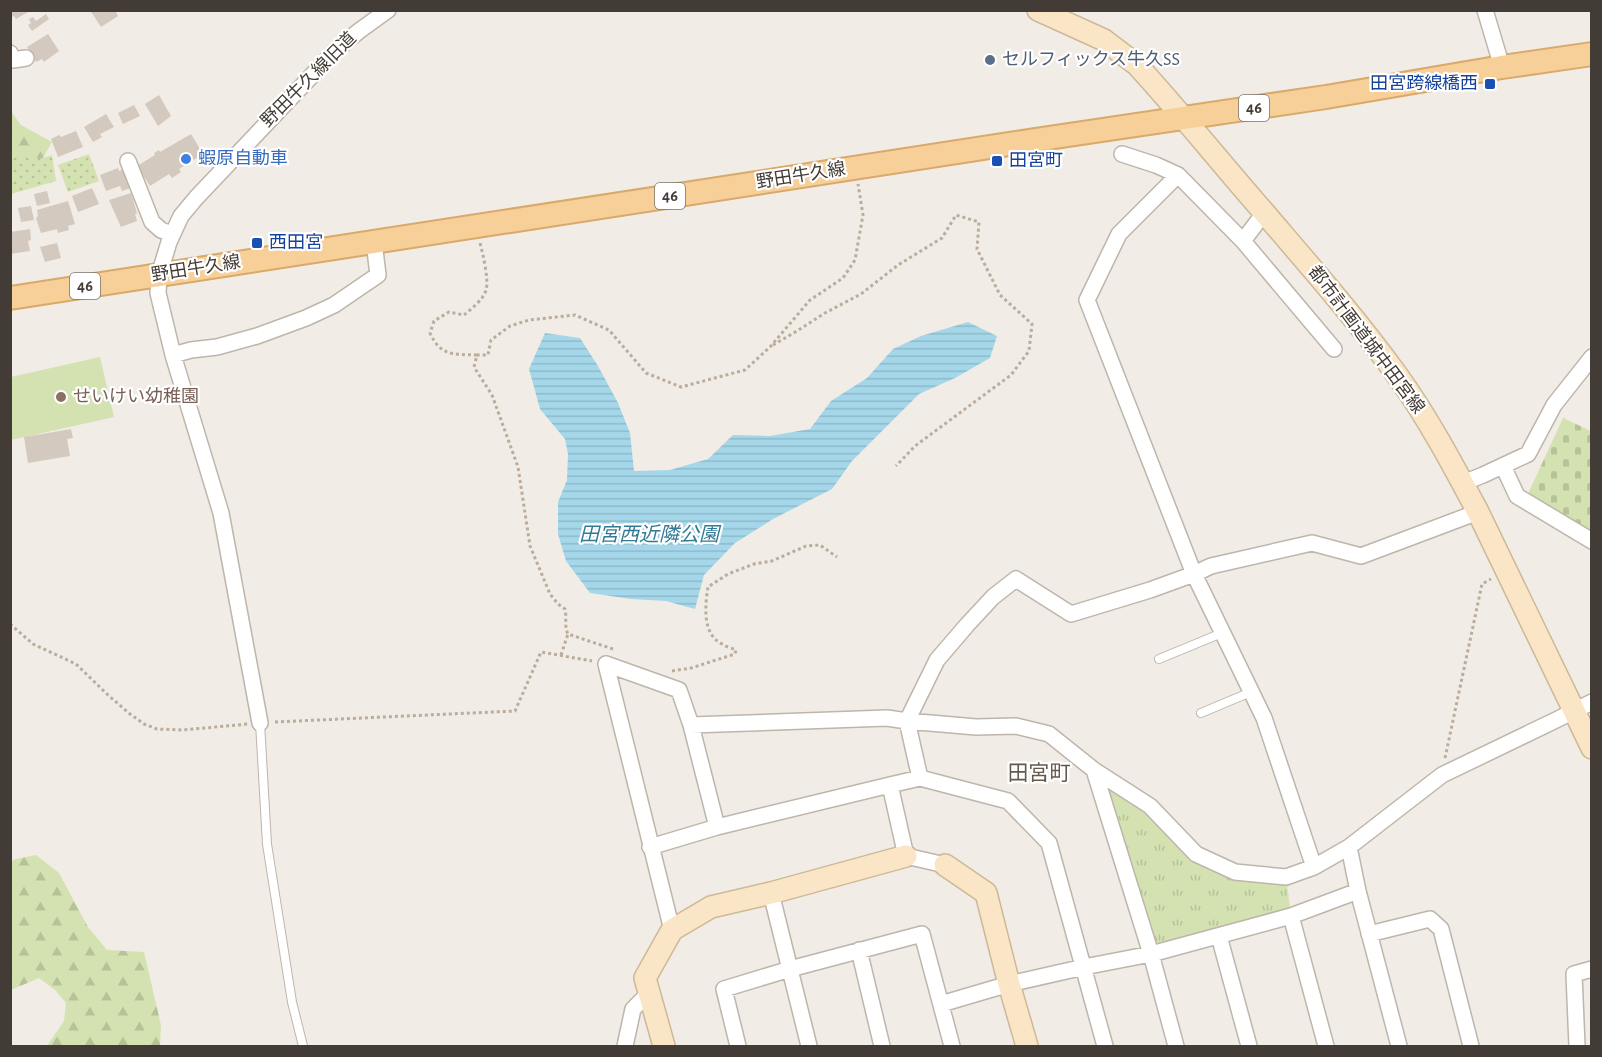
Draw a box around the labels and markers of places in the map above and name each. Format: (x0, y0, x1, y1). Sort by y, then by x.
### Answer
place label: セルフィックス牛久SS (1002, 49, 1180, 69)
marker: セルフィックス牛久SS (983, 53, 997, 67)
place label: 田宮跨線橋西 (1370, 73, 1478, 93)
marker: 田宮跨線橋西 (1483, 77, 1497, 91)
place label: 蝦原自動車 (198, 148, 288, 168)
place label: 田宮町 (1009, 151, 1063, 170)
marker: 蝦原自動車 (179, 152, 193, 166)
marker: 田宮町 (990, 154, 1004, 168)
place label: 西田宮 (269, 233, 323, 252)
marker: 西田宮 (250, 236, 264, 250)
place label: せいけい幼稚園 (73, 386, 199, 406)
marker: せいけい幼稚園 (54, 390, 68, 404)

